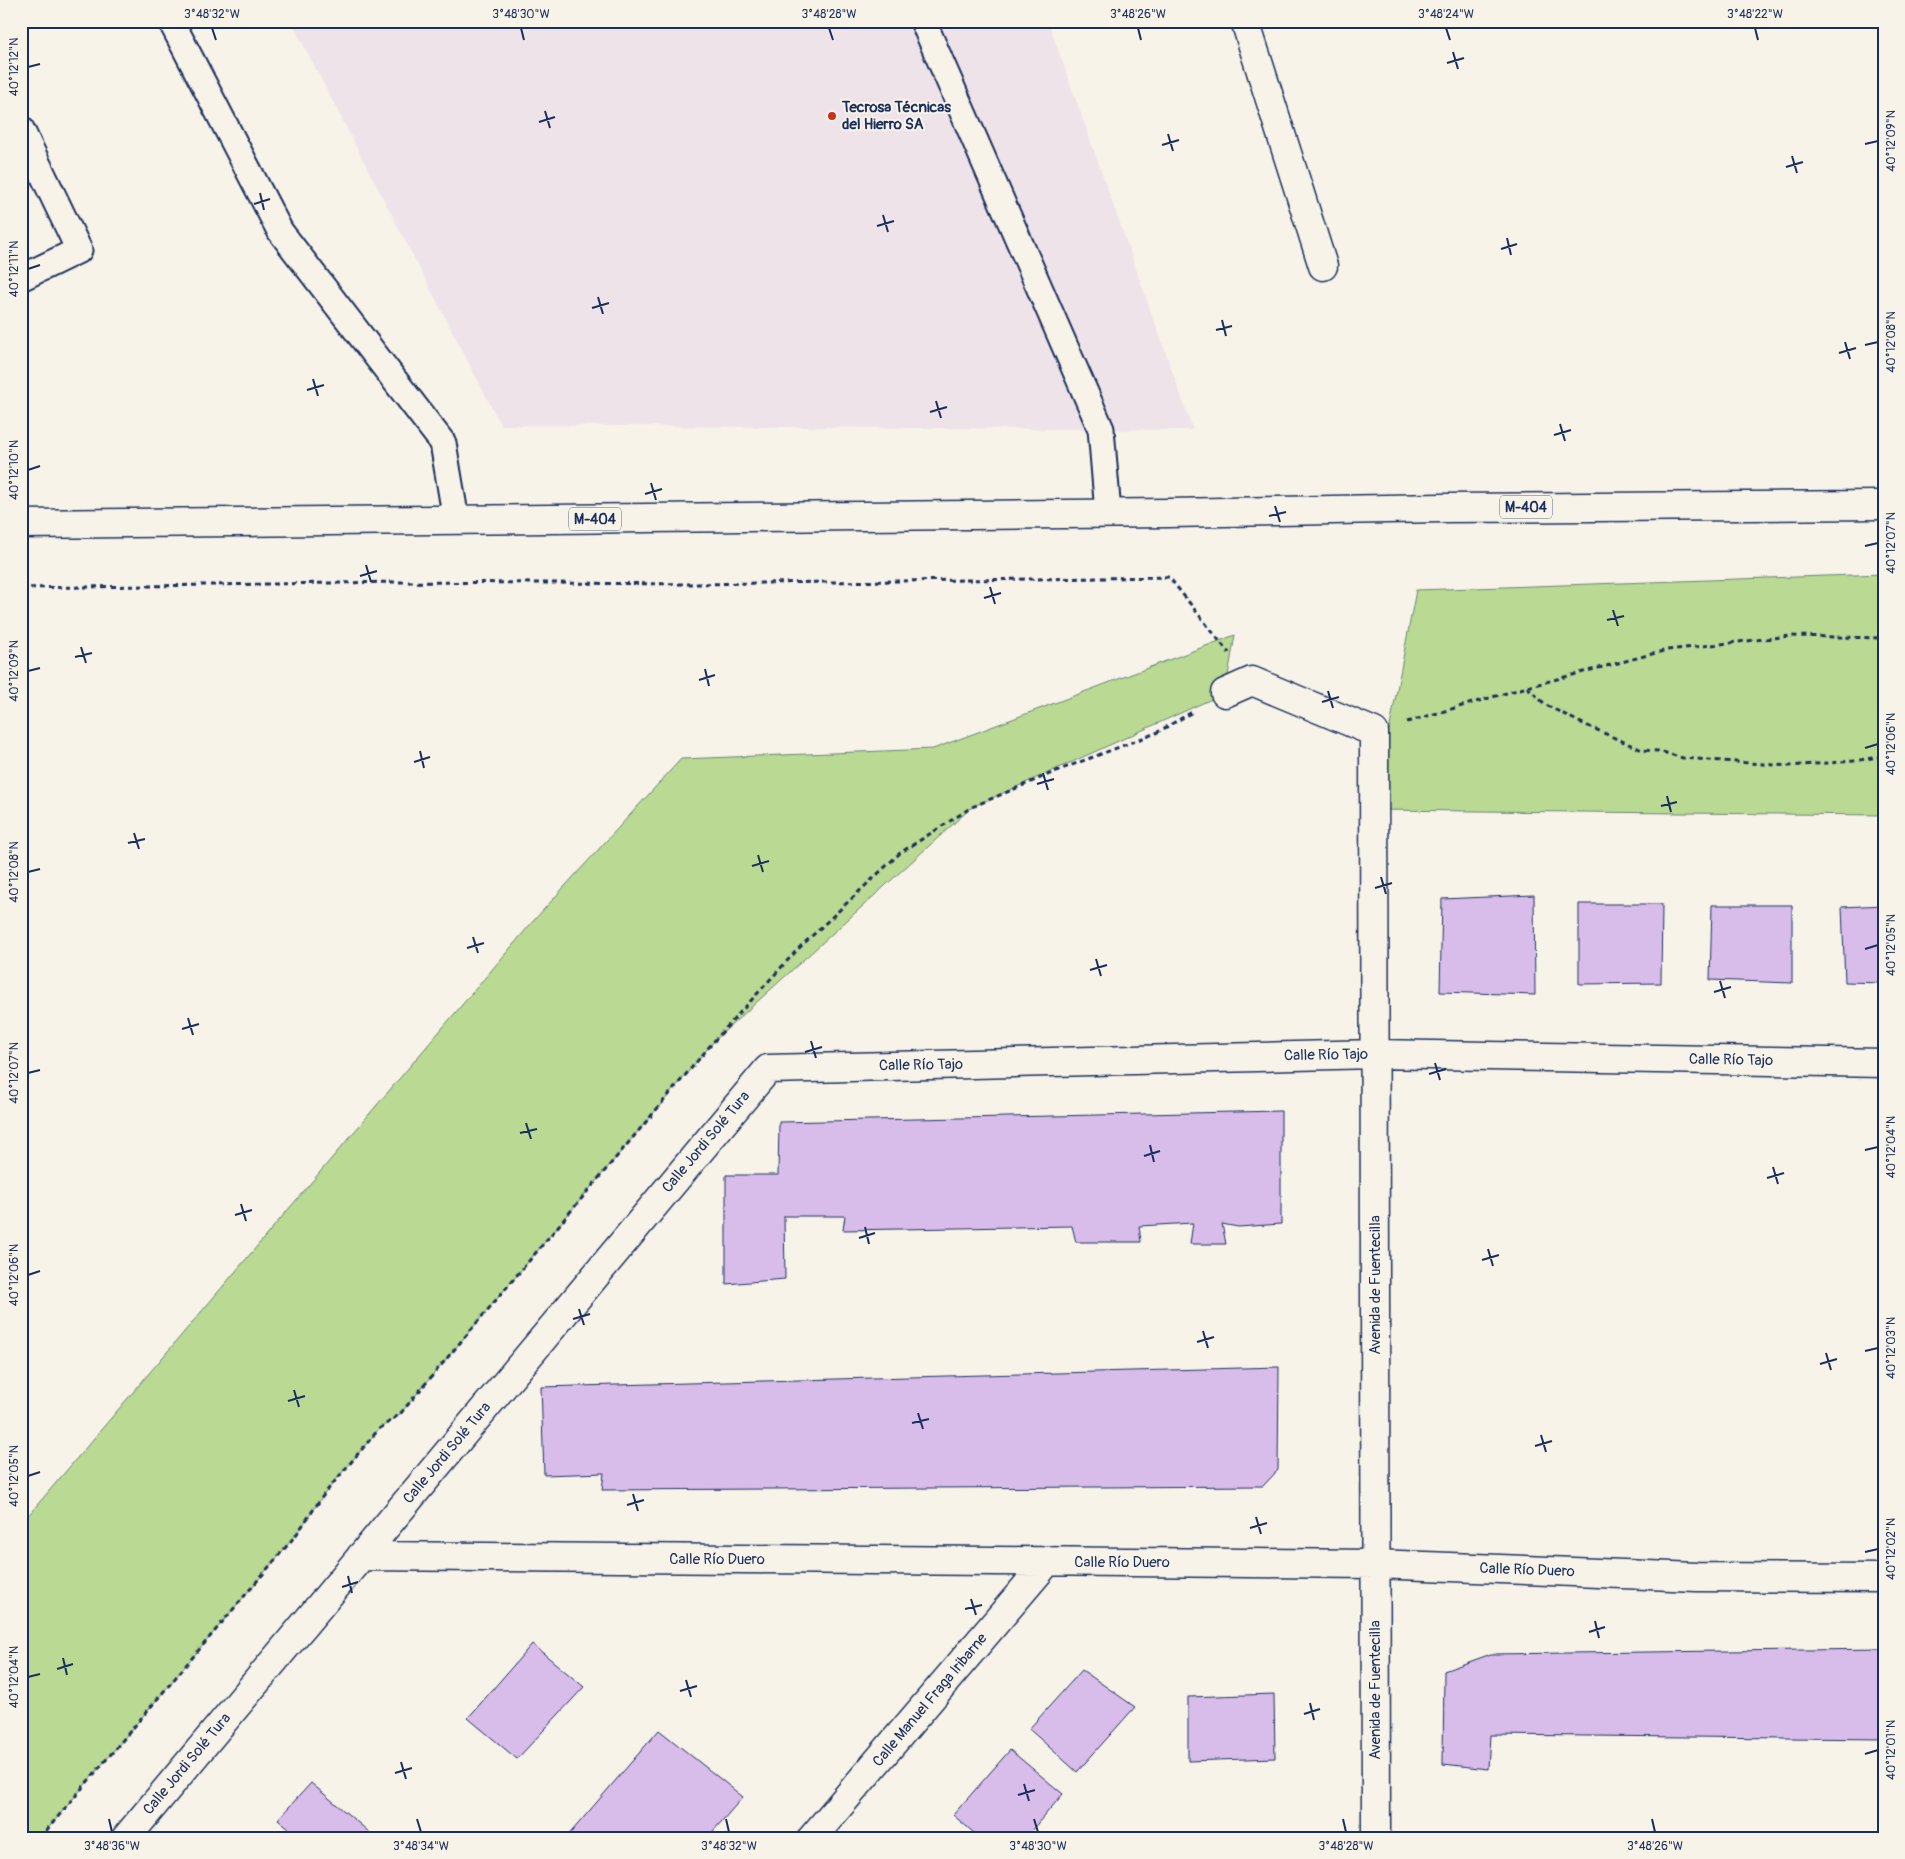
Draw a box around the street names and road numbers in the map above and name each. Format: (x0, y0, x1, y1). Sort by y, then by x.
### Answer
road number: M-404 (1500, 496, 1552, 518)
road number: M-404 (569, 508, 621, 530)
street label: Calle Río Tajo (1284, 1045, 1368, 1065)
street label: Calle Río Tajo (1689, 1050, 1773, 1070)
street label: Calle Río Tajo (879, 1055, 963, 1075)
street label: Calle Jordi Solé Tura (658, 1087, 754, 1197)
street label: Avenida de Fuentecilla (1366, 1215, 1385, 1355)
street label: Calle Jordi Solé Tura (399, 1398, 495, 1508)
street label: Calle Río Duero (669, 1550, 765, 1569)
street label: Calle Río Duero (1074, 1553, 1170, 1572)
street label: Calle Río Duero (1479, 1559, 1575, 1581)
street label: Avenida de Fuentecilla (1366, 1620, 1385, 1760)
street label: Calle Manuel Fraga Iribarne (869, 1629, 992, 1771)
street label: Calle Jordi Solé Tura (139, 1709, 235, 1819)

